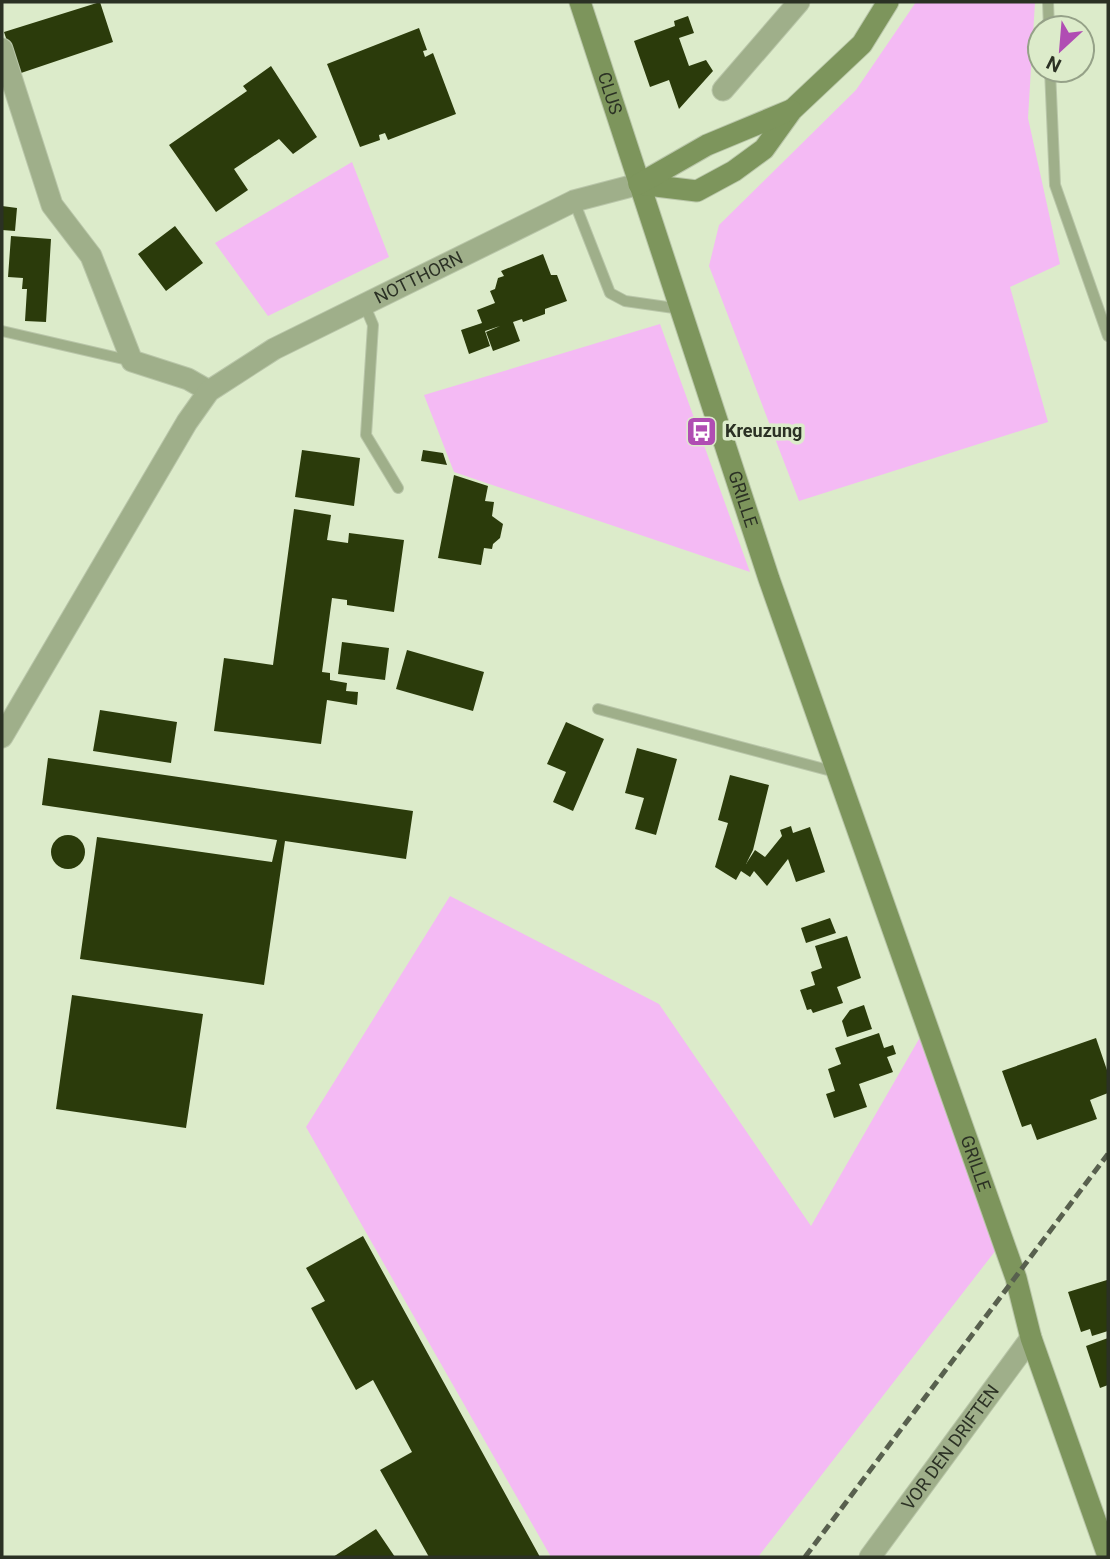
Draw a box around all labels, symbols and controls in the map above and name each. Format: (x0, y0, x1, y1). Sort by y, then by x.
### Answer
north arrow (1026, 14, 1096, 84)
text: N (1043, 51, 1065, 77)
street label: CLUS (594, 69, 627, 117)
street label: NOTTHORN (371, 247, 466, 308)
bus stop icon: Kreuzung (685, 414, 719, 448)
place label: Kreuzung (725, 420, 802, 441)
street label: GRILLE (724, 468, 762, 530)
street label: GRILLE (956, 1132, 996, 1194)
street label: VOR DEN DRIFTEN (897, 1380, 1003, 1514)

